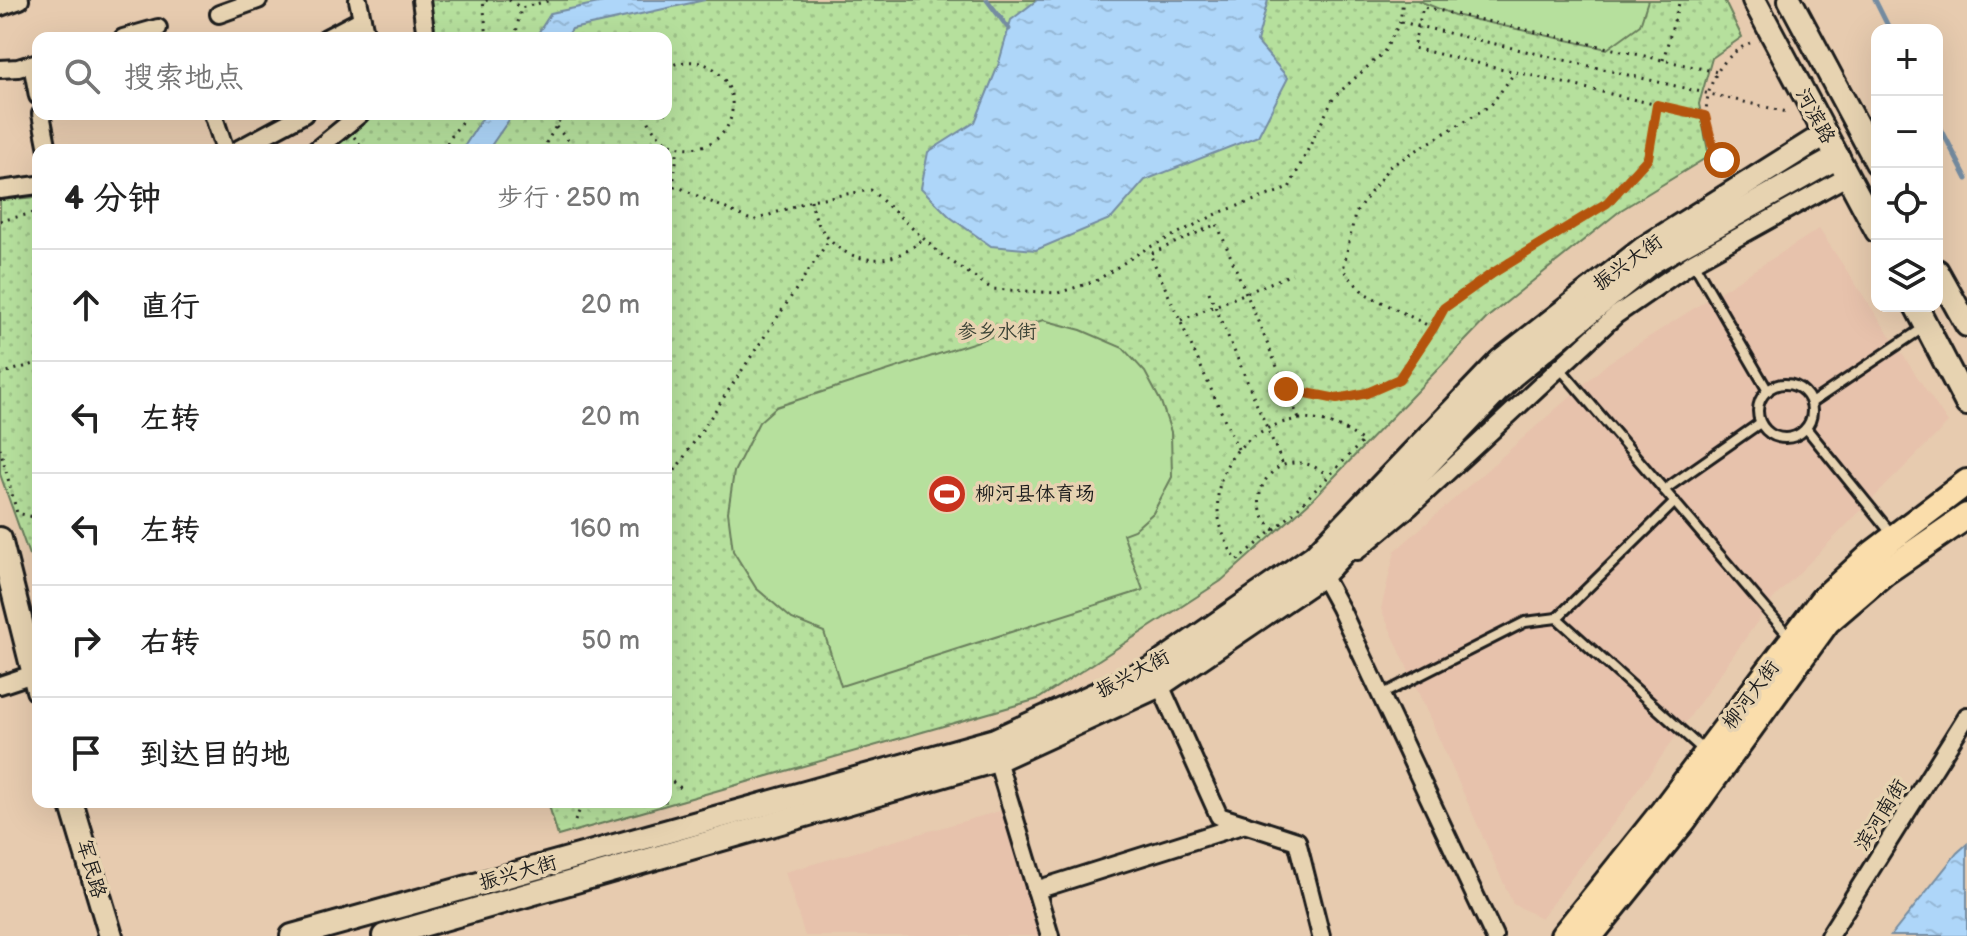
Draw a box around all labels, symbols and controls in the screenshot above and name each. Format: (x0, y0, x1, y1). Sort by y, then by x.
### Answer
map controls (1871, 24, 1943, 312)
button: + (1871, 24, 1943, 96)
search box (32, 32, 672, 120)
icon: search (60, 54, 104, 98)
text: 搜索地点 (124, 60, 244, 96)
street label: 河滨路 (1790, 84, 1841, 149)
button: − (1871, 96, 1943, 168)
route start (1704, 142, 1740, 178)
button: locate (1871, 168, 1943, 240)
text: 4 分钟 (64, 178, 161, 219)
text: 步行 · 250 m (497, 183, 640, 214)
street label: 振兴大街 (1589, 230, 1667, 296)
button: layers (1871, 240, 1943, 312)
icon: ahead (64, 283, 108, 327)
text: 直行 (140, 289, 200, 325)
text: 20 m (581, 290, 640, 321)
park label: 参乡水街 (957, 320, 1037, 344)
route end (1268, 371, 1304, 407)
icon: left (64, 395, 108, 439)
text: 左转 (140, 401, 200, 437)
text: 20 m (581, 402, 640, 433)
sports icon: 柳河县体育场 (926, 473, 968, 515)
place label: 柳河县体育场 (975, 482, 1095, 506)
icon: left (64, 507, 108, 551)
text: 左转 (140, 513, 200, 549)
text: 160 m (570, 514, 640, 545)
icon: right (64, 619, 108, 663)
text: 右转 (140, 625, 200, 661)
text: 50 m (581, 626, 640, 657)
street label: 振兴大街 (1092, 645, 1174, 703)
street label: 柳河大街 (1717, 656, 1785, 734)
icon: arrive (64, 731, 108, 775)
text: 到达目的地 (140, 737, 290, 773)
street label: 滨河南街 (1850, 775, 1912, 855)
street label: 军民路 (71, 837, 111, 902)
street label: 振兴大街 (476, 850, 560, 896)

